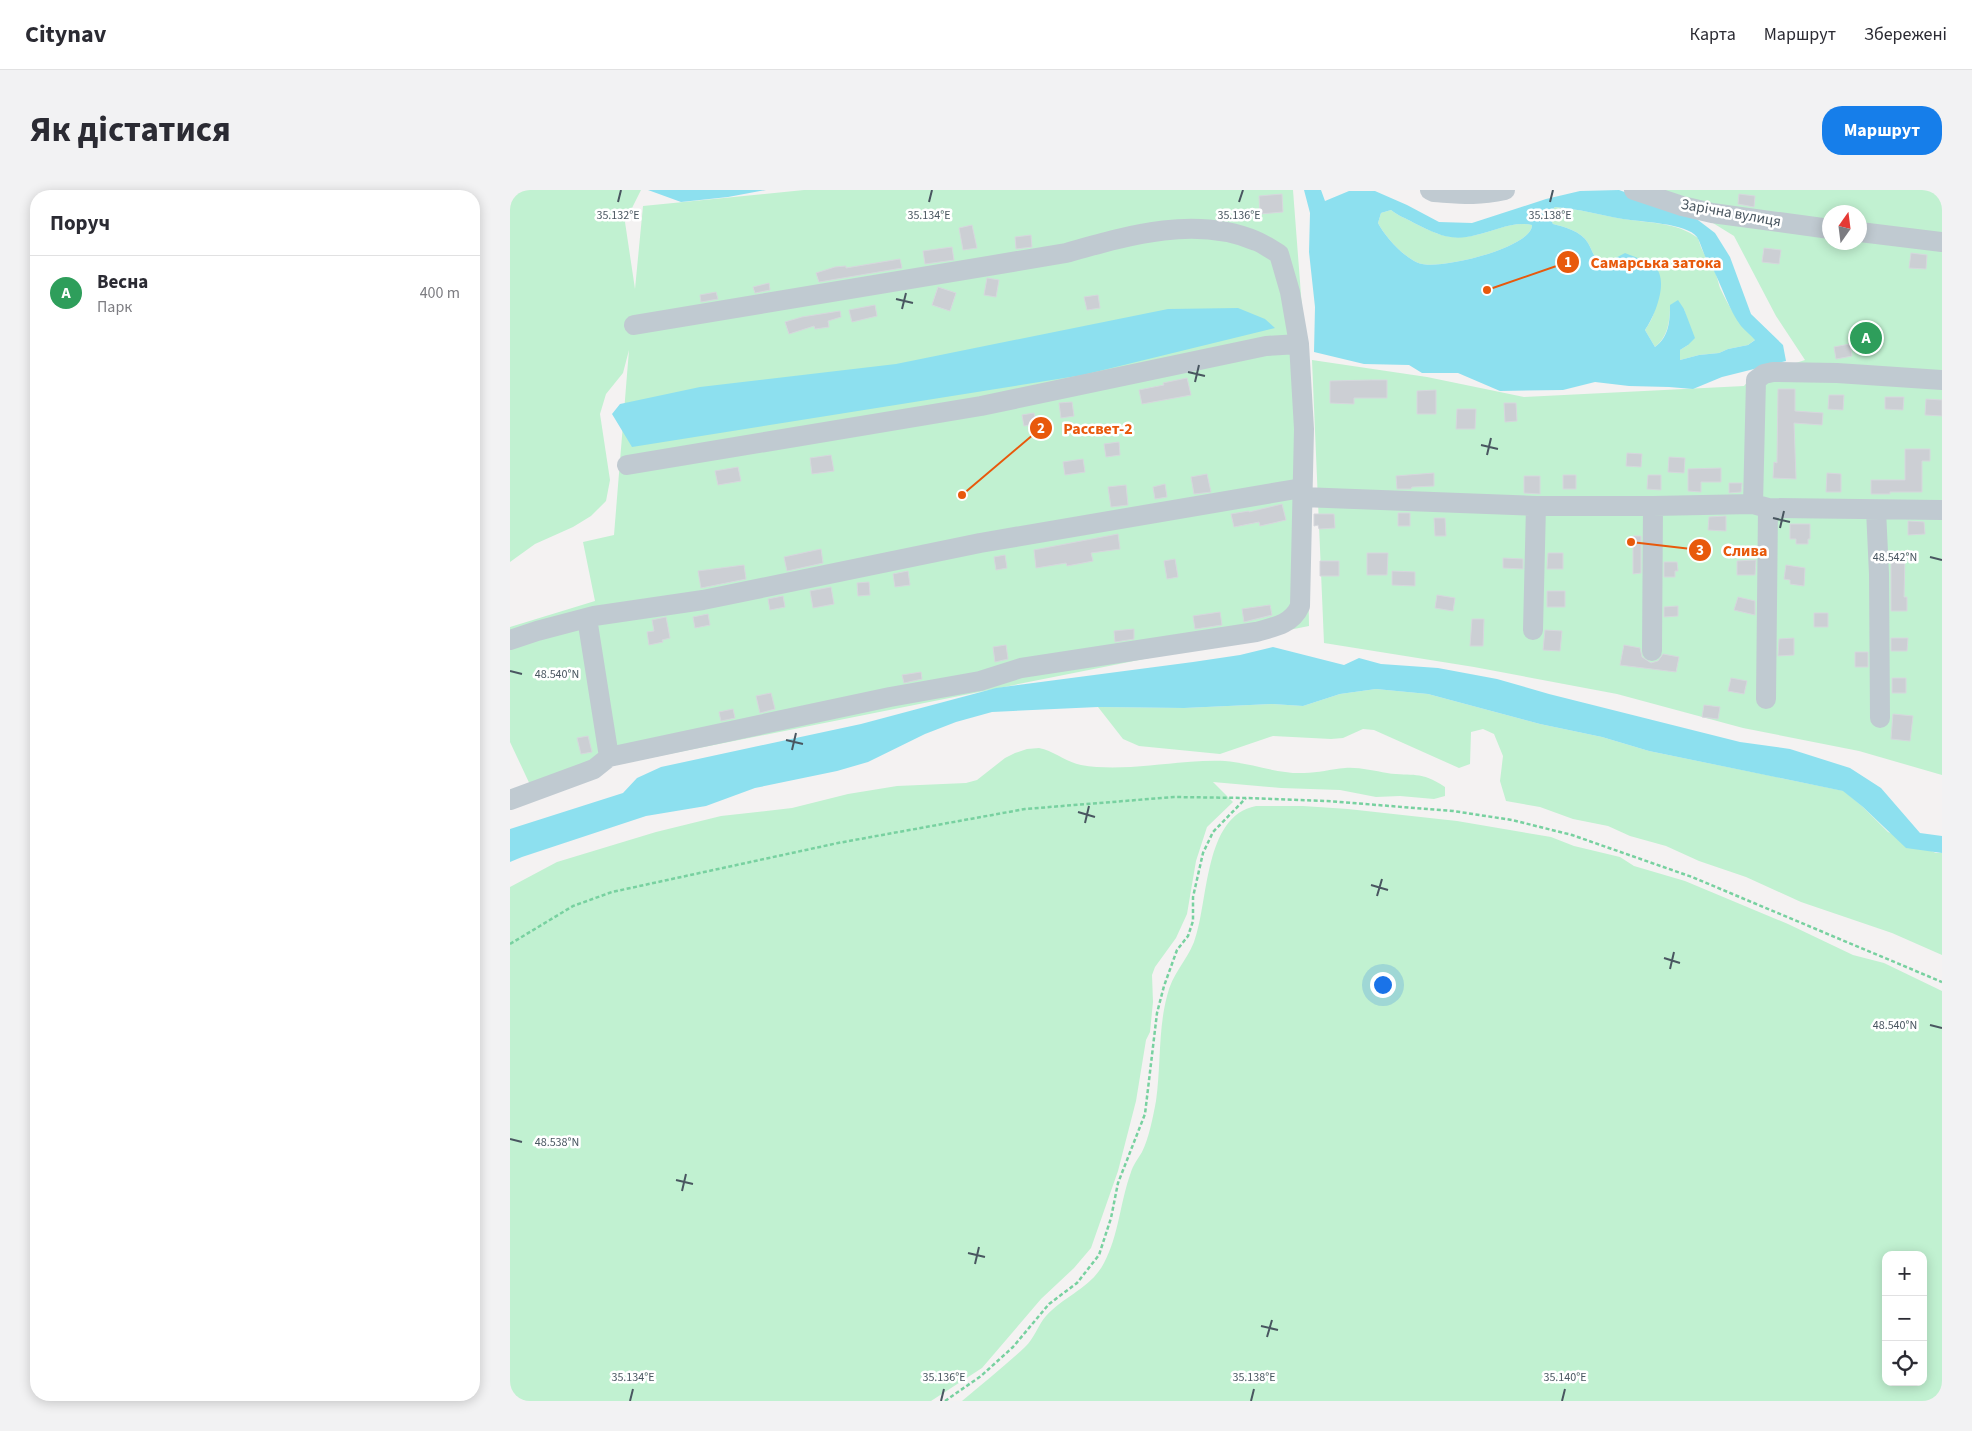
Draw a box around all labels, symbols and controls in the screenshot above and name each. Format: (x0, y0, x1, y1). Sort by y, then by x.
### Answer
text: Citynav (25, 17, 106, 52)
text: Карта (1690, 22, 1736, 47)
text: Маршрут (1764, 22, 1836, 47)
text: Збережені (1864, 22, 1947, 47)
text: Як дістатися (30, 105, 231, 155)
button: Маршрут (1822, 106, 1942, 155)
street label: Зарічна вулиця (1679, 194, 1783, 232)
north arrow (1822, 205, 1867, 250)
text: 35.132°E (596, 207, 640, 224)
text: 35.134°E (907, 207, 951, 224)
text: 35.136°E (1217, 207, 1261, 224)
text: 35.138°E (1528, 207, 1572, 224)
text: Поруч (50, 208, 110, 238)
callout: Самарська затока (1555, 247, 1731, 278)
text: 1 (1564, 252, 1572, 273)
text: Самарська затока (1590, 252, 1722, 274)
text: Весна (97, 269, 148, 296)
text: A (61, 282, 71, 304)
text: 400 m (420, 282, 460, 304)
text: Парк (97, 296, 132, 318)
pin: A (1850, 319, 1882, 357)
callout: Рассвет-2 (1028, 413, 1143, 444)
text: 2 (1037, 418, 1045, 439)
text: Рассвет-2 (1063, 418, 1133, 440)
callout: Слива (1687, 535, 1777, 566)
text: 3 (1696, 540, 1704, 561)
text: Слива (1723, 540, 1767, 562)
text: 48.542°N (1873, 549, 1917, 566)
text: 48.540°N (535, 666, 579, 683)
your location (1370, 972, 1396, 998)
text: 48.540°N (1873, 1017, 1917, 1034)
text: 48.538°N (535, 1134, 579, 1151)
map controls (1882, 1251, 1927, 1386)
button: + (1882, 1251, 1927, 1296)
button: − (1882, 1296, 1927, 1341)
button: locate (1882, 1341, 1927, 1386)
text: 35.134°E (611, 1369, 655, 1386)
text: 35.136°E (922, 1369, 966, 1386)
text: 35.138°E (1232, 1369, 1276, 1386)
text: 35.140°E (1543, 1369, 1587, 1386)

